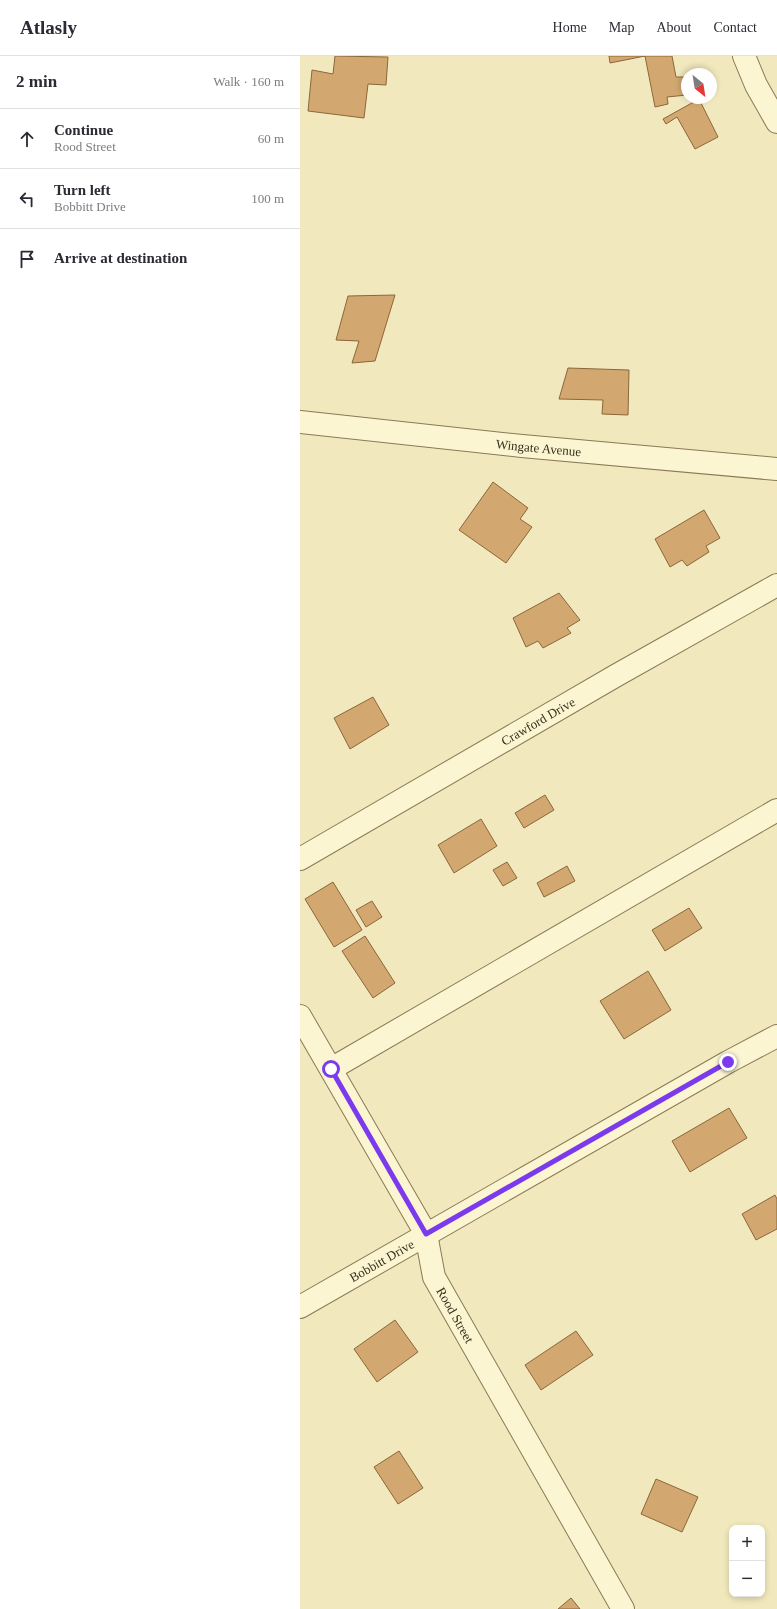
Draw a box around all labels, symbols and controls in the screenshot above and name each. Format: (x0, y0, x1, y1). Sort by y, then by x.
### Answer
text: Atlasly (20, 17, 77, 38)
text: Home (553, 20, 587, 35)
text: Map (609, 20, 634, 35)
text: About (656, 20, 691, 35)
text: Contact (713, 20, 757, 35)
north arrow (681, 68, 717, 104)
text: 2 min (16, 72, 57, 91)
text: Walk · 160 m (213, 74, 284, 89)
text: Continue (54, 122, 113, 138)
icon: ahead (16, 128, 38, 150)
text: 60 m (258, 131, 284, 146)
text: Rood Street (54, 139, 116, 154)
text: Turn left (54, 182, 111, 198)
icon: left (16, 188, 38, 210)
text: 100 m (251, 191, 284, 206)
text: Bobbitt Drive (54, 199, 126, 214)
icon: arrive (16, 248, 38, 270)
text: Arrive at destination (54, 250, 187, 266)
street label: Wingate Avenue (495, 436, 582, 459)
street label: Crawford Drive (498, 694, 578, 748)
route end (719, 1053, 737, 1071)
route start (322, 1060, 340, 1078)
street label: Bobbitt Drive (347, 1236, 417, 1285)
street label: Rood Street (434, 1284, 477, 1346)
map controls (729, 1525, 765, 1597)
button: + (729, 1525, 765, 1561)
button: − (729, 1561, 765, 1597)

